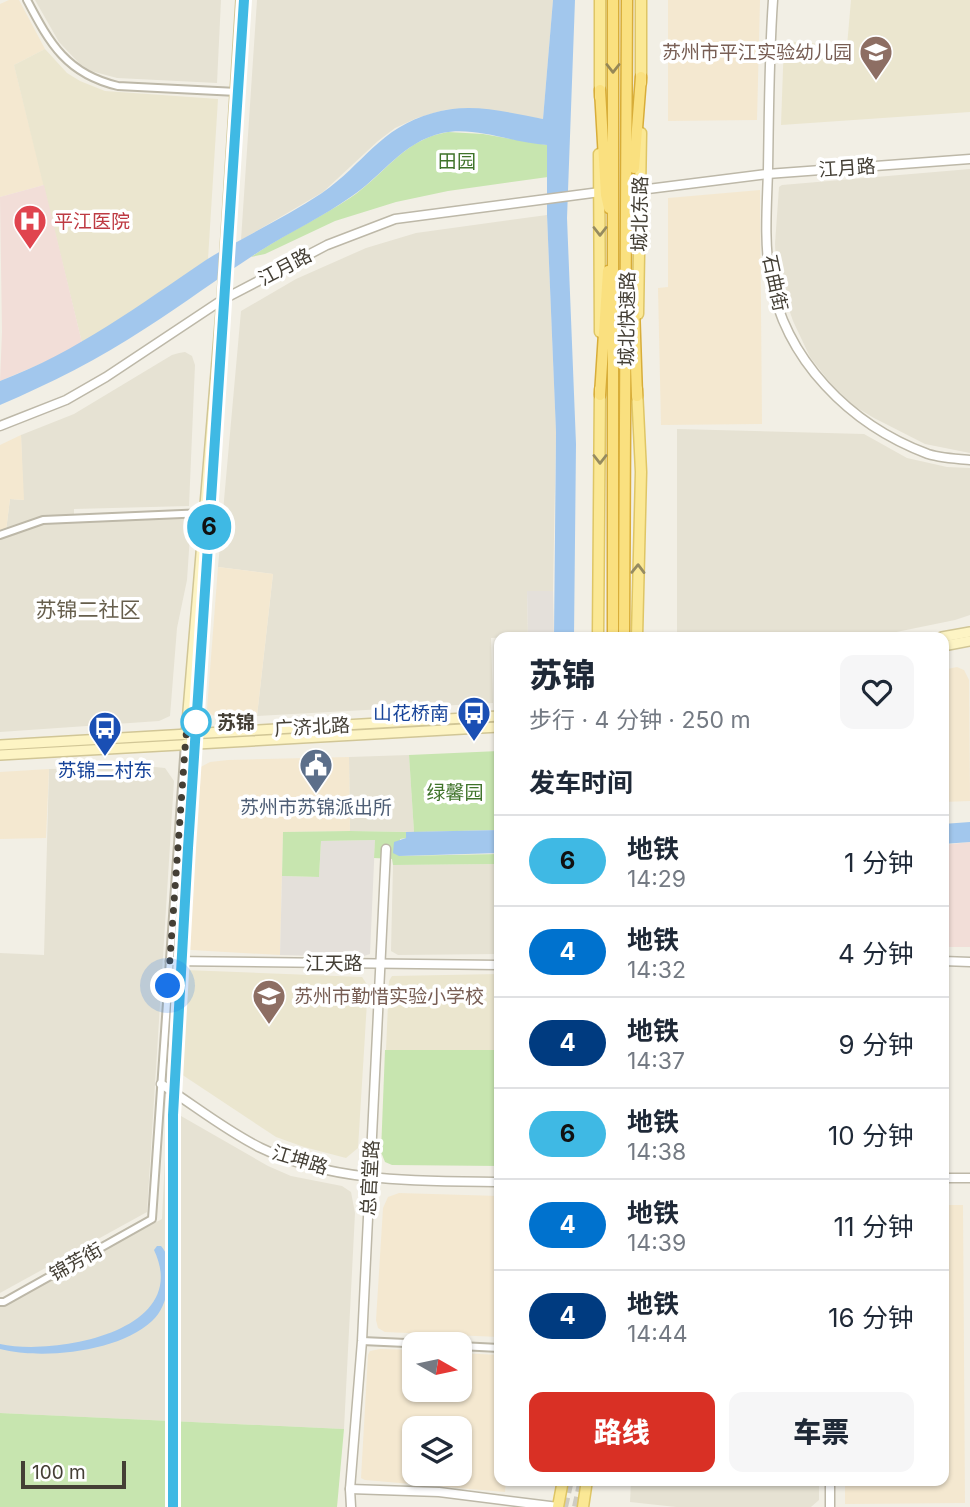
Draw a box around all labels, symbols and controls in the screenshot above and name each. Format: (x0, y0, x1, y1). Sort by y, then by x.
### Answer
school or university icon: 苏州市平江实验幼儿园 (857, 33, 895, 82)
place label: 苏州市平江实验幼儿园 (662, 41, 852, 64)
one-way arrow (605, 63, 621, 74)
park label: 田园 (438, 150, 476, 173)
street label: 江月路 (818, 155, 876, 181)
street label: 城北东路 (628, 176, 652, 252)
hospital icon: 平江医院 (11, 202, 49, 251)
place label: 平江医院 (54, 210, 130, 233)
one-way arrow (592, 227, 608, 237)
street label: 江月路 (254, 243, 316, 291)
street label: 石曲街 (758, 253, 792, 313)
street label: 城北快速路 (615, 271, 639, 367)
one-way arrow (592, 454, 608, 465)
line badge: 6 (186, 504, 232, 550)
text: 6 (201, 512, 217, 541)
one-way arrow (631, 563, 646, 574)
district label: 苏锦二社区 (36, 597, 141, 622)
text: 苏锦 (529, 655, 595, 695)
button: heart (840, 655, 914, 729)
bus stop icon: 山花桥南 (455, 694, 493, 743)
place label: 山花桥南 (373, 702, 449, 725)
text: 步行 · 4 分钟 · 250 m (529, 706, 751, 734)
marker: 苏锦 (181, 707, 211, 737)
bus stop icon: 苏锦二村东 (86, 709, 124, 758)
place label: 苏锦 (217, 711, 255, 734)
street label: 广济北路 (273, 714, 351, 740)
public building icon: 苏州市苏锦派出所 (297, 746, 335, 795)
place label: 苏锦二村东 (57, 759, 153, 782)
text: 发车时间 (529, 767, 633, 798)
park label: 绿馨园 (426, 781, 484, 804)
place label: 苏州市苏锦派出所 (240, 796, 392, 819)
text: 地铁 (627, 833, 679, 864)
text: 6 (560, 846, 575, 875)
text: 1 分钟 (844, 847, 914, 878)
text: 14:29 (627, 865, 686, 893)
text: 地铁 (627, 924, 679, 955)
text: 4 (559, 937, 576, 966)
text: 4 分钟 (838, 938, 914, 969)
street label: 江天路 (305, 952, 363, 975)
text: 14:32 (627, 956, 686, 984)
your location (150, 968, 185, 1003)
school or university icon: 苏州市勤惜实验小学校 (250, 977, 288, 1026)
place label: 苏州市勤惜实验小学校 (294, 985, 484, 1008)
text: 地铁 (627, 1015, 679, 1046)
text: 4 (559, 1028, 576, 1057)
text: 9 分钟 (839, 1029, 914, 1060)
text: 14:37 (627, 1047, 685, 1075)
text: 地铁 (627, 1106, 679, 1137)
text: 6 (560, 1119, 575, 1148)
text: 10 分钟 (828, 1120, 914, 1151)
text: 14:38 (627, 1138, 686, 1166)
street label: 总官堂路 (357, 1139, 383, 1217)
street label: 江坤路 (269, 1141, 331, 1179)
text: 地铁 (627, 1197, 679, 1228)
text: 4 (559, 1210, 576, 1239)
text: 11 分钟 (834, 1211, 914, 1242)
text: 14:39 (627, 1229, 686, 1257)
street label: 锦芳街 (45, 1238, 107, 1286)
text: 地铁 (627, 1288, 679, 1319)
text: 4 (559, 1301, 576, 1330)
text: 16 分钟 (828, 1302, 914, 1333)
text: 14:44 (627, 1320, 688, 1348)
north arrow (402, 1332, 472, 1402)
map controls (402, 1332, 472, 1486)
button: 路线 (529, 1392, 715, 1472)
button: 车票 (729, 1392, 914, 1472)
button: layers (402, 1416, 472, 1486)
scale bar (21, 1458, 126, 1490)
text: 100 m (32, 1461, 86, 1484)

